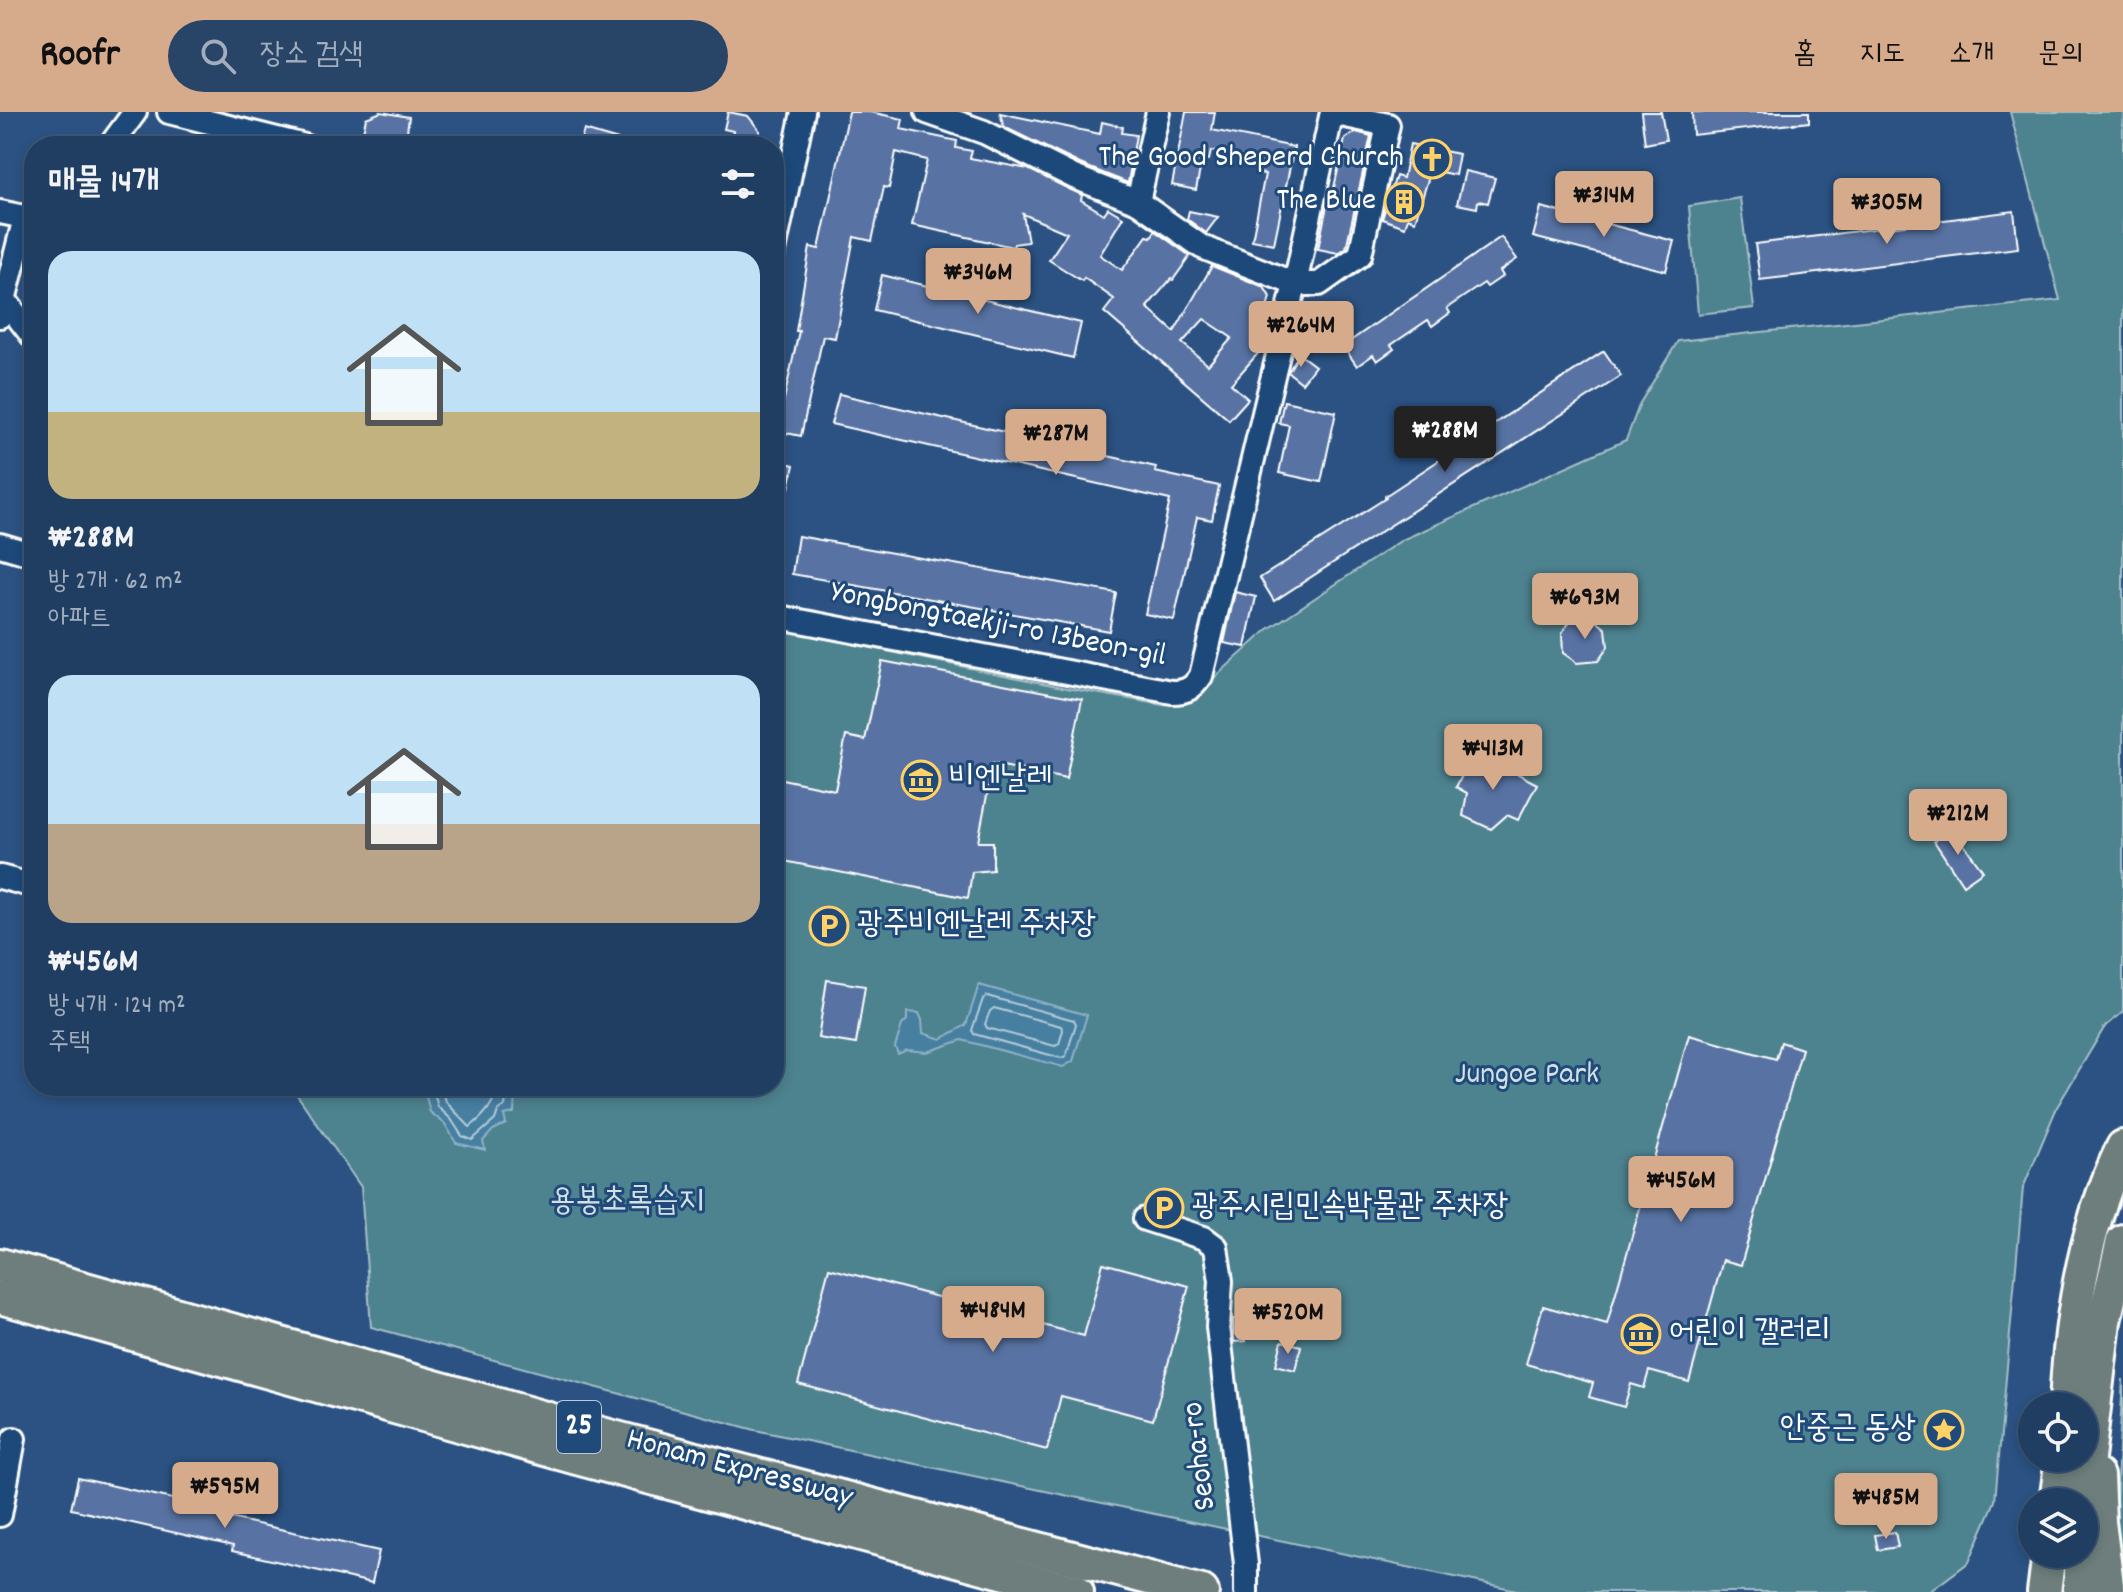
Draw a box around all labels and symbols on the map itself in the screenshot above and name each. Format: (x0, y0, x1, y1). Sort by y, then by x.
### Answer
place label: The Good Sheperd Church (1099, 136, 1404, 182)
church icon: The Good Sheperd Church (1411, 138, 1453, 180)
pin: ₩314M (1548, 171, 1660, 239)
pin: ₩305M (1831, 178, 1943, 246)
place label: The Blue (1276, 179, 1376, 225)
building icon: The Blue (1383, 181, 1425, 223)
pin: ₩346M (922, 248, 1034, 316)
pin: ₩264M (1245, 301, 1357, 369)
pin: ₩288M (1389, 406, 1501, 474)
pin: ₩287M (1000, 409, 1112, 477)
street label: Yongbongtaekji-ro 13beon-gil (826, 571, 1170, 681)
pin: ₩693M (1529, 573, 1641, 641)
pin: ₩413M (1437, 724, 1549, 792)
place label: 비엔날레 (949, 757, 1052, 803)
museum icon: 비엔날레 (900, 759, 942, 801)
pin: ₩212M (1902, 789, 2014, 857)
place label: 광주비엔날레 주차장 (857, 903, 1096, 949)
parking icon: 광주비엔날레 주차장 (808, 905, 850, 947)
park label: Jungoe Park (1455, 1053, 1599, 1099)
pin: ₩456M (1625, 1156, 1737, 1224)
park label: 용봉초록습지 (550, 1180, 704, 1226)
place label: 광주시립민속박물관 주차장 (1192, 1185, 1508, 1231)
parking icon: 광주시립민속박물관 주차장 (1143, 1187, 1185, 1229)
pin: ₩484M (937, 1286, 1049, 1354)
pin: ₩520M (1232, 1288, 1344, 1356)
place label: 어린이 갤러리 (1669, 1311, 1831, 1357)
museum icon: 어린이 갤러리 (1620, 1313, 1662, 1355)
street label: Seoha-ro (1172, 1399, 1230, 1513)
road number: 25 (557, 1401, 601, 1453)
place label: 안중근 동상 (1780, 1407, 1916, 1453)
place icon: 안중근 동상 (1923, 1409, 1965, 1451)
street label: Honam Expressway (621, 1418, 858, 1523)
pin: ₩595M (169, 1462, 281, 1530)
pin: ₩485M (1830, 1473, 1942, 1541)

